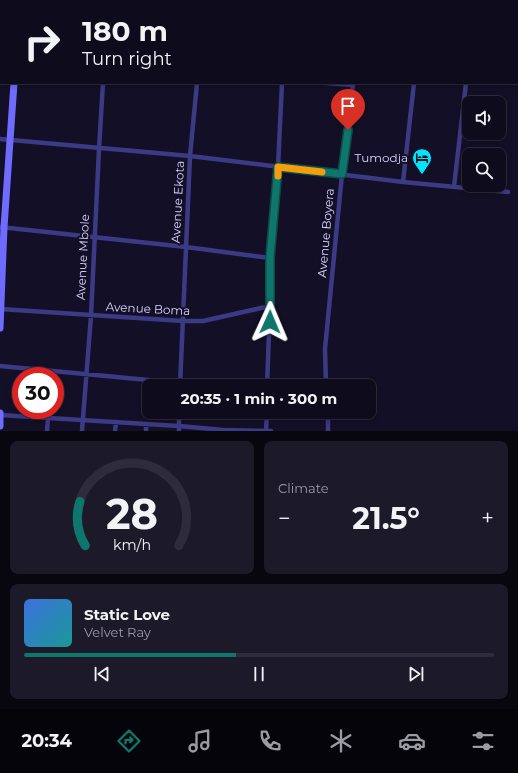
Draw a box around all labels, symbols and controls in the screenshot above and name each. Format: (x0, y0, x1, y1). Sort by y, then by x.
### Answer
text: 180 m (82, 14, 168, 48)
icon: right (16, 16, 68, 68)
text: Turn right (82, 48, 172, 70)
pin (331, 89, 365, 130)
icon: arrive (337, 95, 359, 117)
map controls (462, 96, 506, 192)
button: sound (462, 96, 506, 140)
hotel icon: Tumodja (411, 147, 433, 175)
button: search (462, 148, 506, 192)
place label: Tumodja (354, 150, 408, 165)
street label: Avenue Ekota (168, 160, 187, 244)
street label: Avenue Boyera (314, 188, 337, 278)
street label: Avenue Mbole (73, 214, 92, 300)
street label: Avenue Boma (105, 299, 191, 318)
position arrow (249, 301, 291, 343)
speed limit sign: 30 (12, 367, 64, 419)
text: 20:35 · 1 min · 300 m (181, 389, 337, 408)
text: Climate (278, 480, 329, 496)
text: 28 (106, 488, 158, 538)
text: 21.5° (352, 500, 420, 537)
text: − (278, 505, 291, 532)
text: + (481, 505, 494, 532)
text: km/h (113, 535, 151, 553)
text: Static Love (84, 605, 170, 624)
text: Velvet Ray (84, 624, 151, 640)
icon: previous (91, 663, 113, 685)
icon: pause (248, 663, 270, 685)
icon: next (405, 663, 427, 685)
icon: directions (115, 727, 143, 755)
icon: music (186, 727, 214, 755)
icon: phone (256, 727, 284, 755)
icon: climate (327, 727, 355, 755)
icon: car (398, 727, 426, 755)
icon: filters (469, 727, 497, 755)
text: 20:34 (21, 730, 72, 752)

